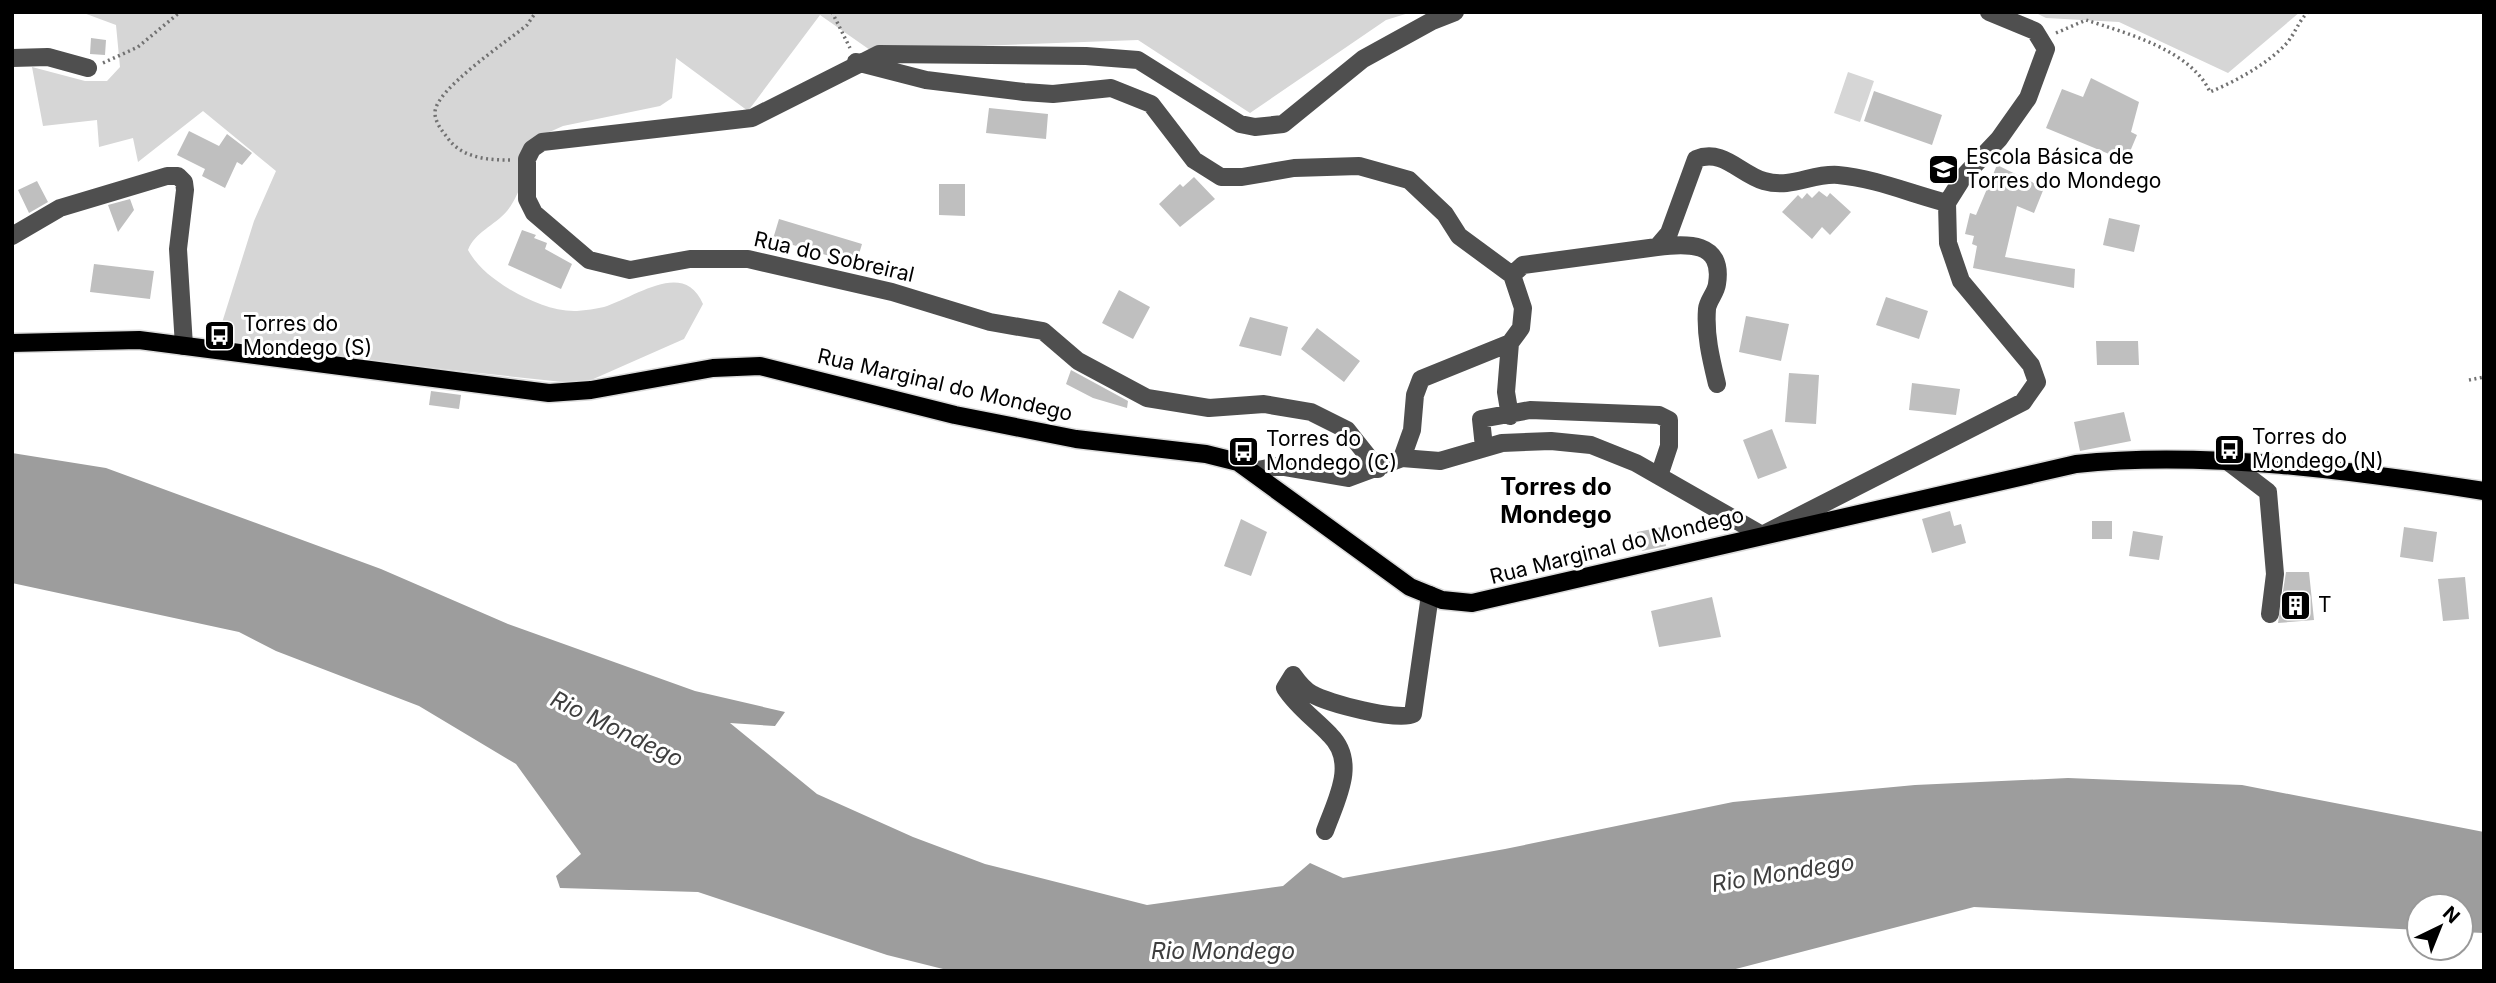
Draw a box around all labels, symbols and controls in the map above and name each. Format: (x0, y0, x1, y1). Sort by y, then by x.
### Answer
place label: Escola Básica de Torres do Mondego (1966, 144, 2161, 193)
school or university icon: Escola Básica de Torres do Mondego (1926, 152, 1960, 186)
street label: Rua do Sobreiral (752, 226, 917, 287)
place label: Torres do Mondego (S) (243, 311, 372, 360)
bus stop icon: Torres do Mondego (S) (203, 319, 237, 353)
street label: Rua Marginal do Mondego (815, 343, 1075, 426)
place label: Torres do Mondego (N) (2252, 424, 2384, 473)
place label: Torres do Mondego (C) (1266, 426, 1397, 475)
bus stop icon: Torres do Mondego (N) (2212, 432, 2246, 466)
bus stop icon: Torres do Mondego (C) (1226, 434, 1260, 468)
district label: Torres do Mondego (1500, 472, 1612, 529)
street label: Rua Marginal do Mondego (1487, 502, 1747, 589)
building icon: T (2278, 588, 2312, 622)
place label: T (2318, 592, 2332, 617)
water label: Rio Mondego (546, 685, 688, 773)
water label: Rio Mondego (1710, 848, 1856, 898)
north arrow (2405, 892, 2475, 962)
text: N (2438, 902, 2464, 928)
water label: Rio Mondego (1151, 937, 1295, 965)

